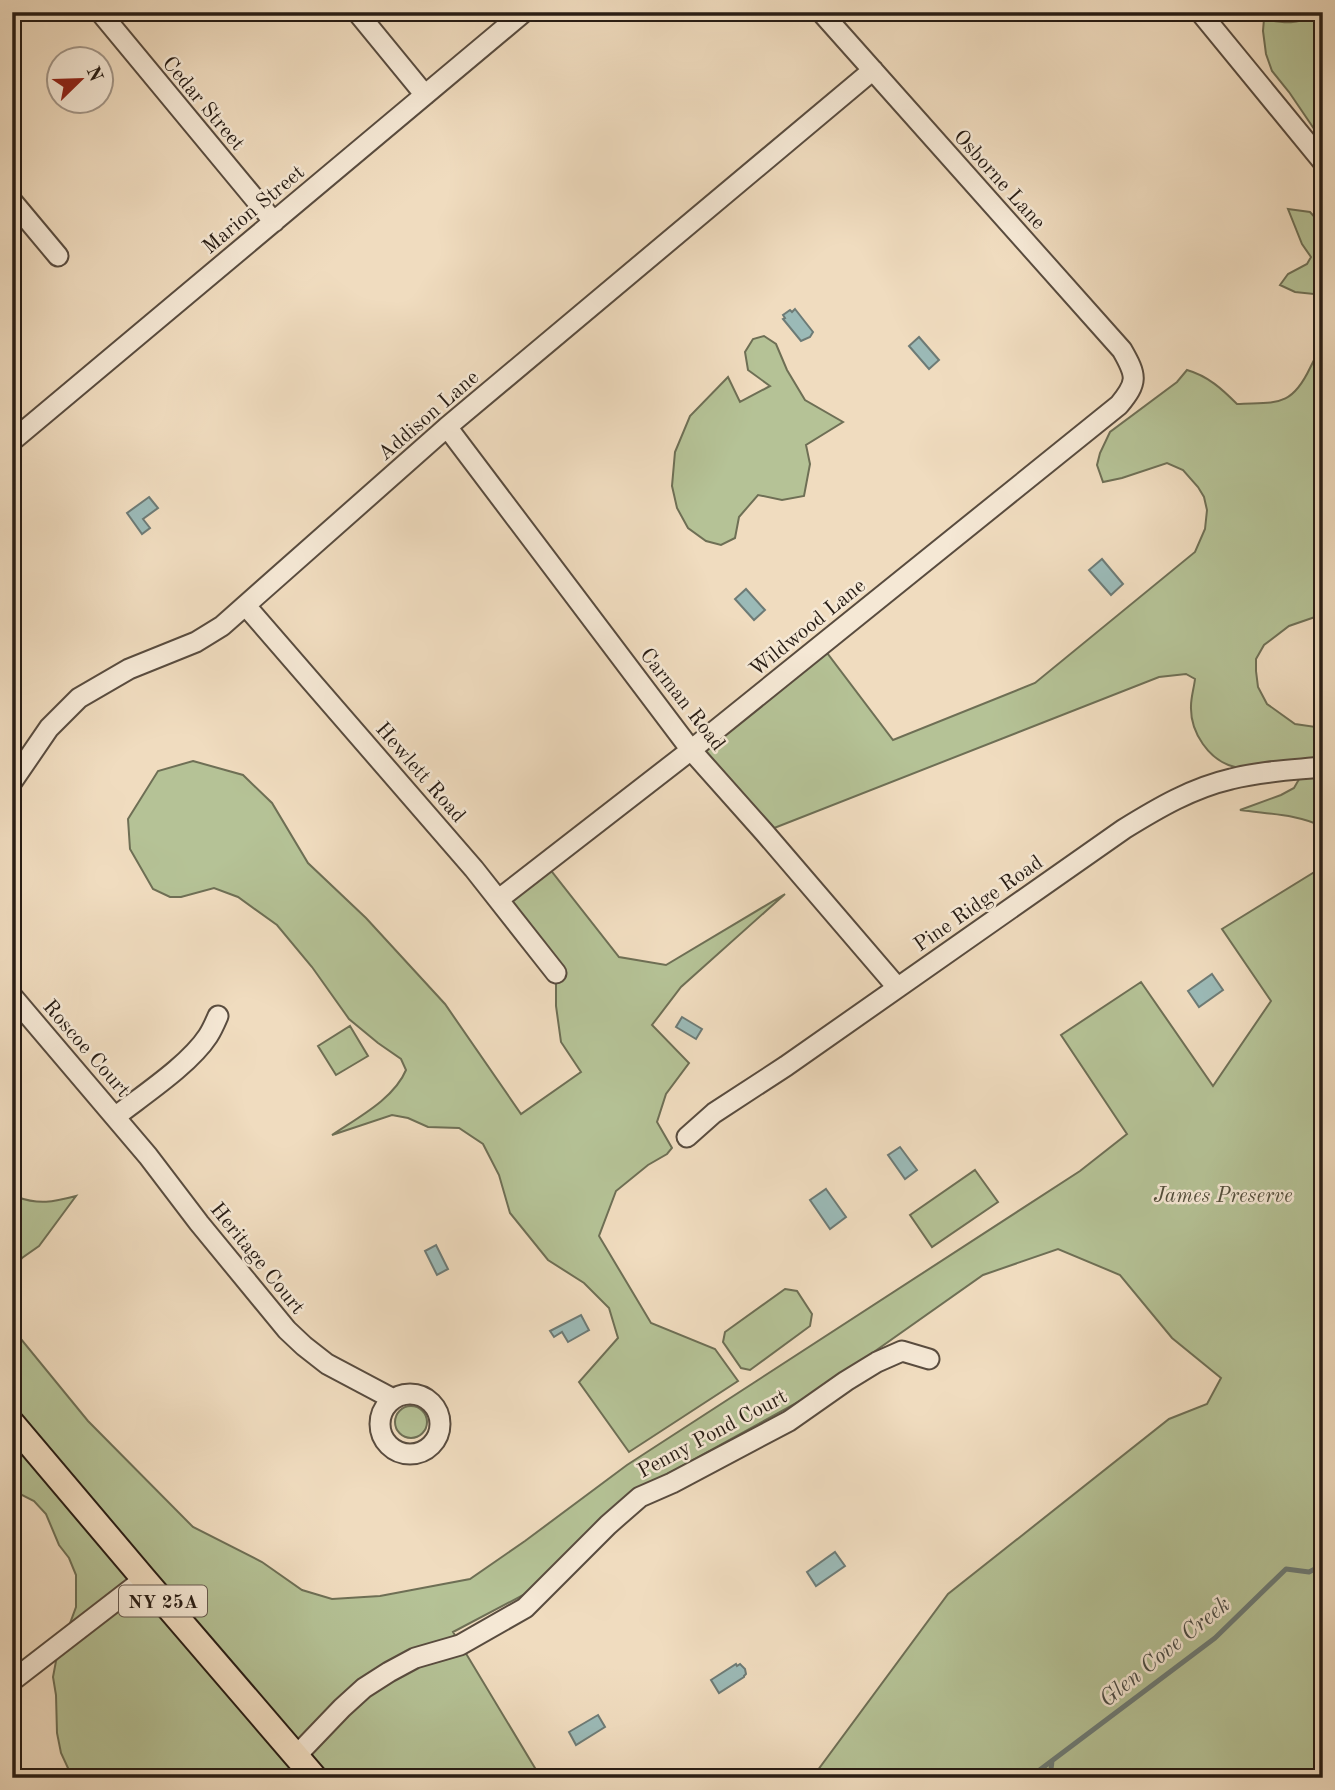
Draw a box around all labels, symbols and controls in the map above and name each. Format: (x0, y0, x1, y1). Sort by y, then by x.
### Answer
north arrow (46, 46, 116, 116)
street label: Cedar Street (158, 53, 248, 155)
text: N (82, 64, 105, 85)
street label: Osborne Lane (949, 126, 1049, 234)
street label: Marion Street (199, 162, 309, 259)
street label: Addison Lane (375, 367, 483, 465)
street label: Wildwood Lane (746, 575, 870, 681)
street label: Carman Road (635, 645, 728, 755)
street label: Hewlett Road (371, 719, 469, 827)
street label: Pine Ridge Road (911, 852, 1047, 956)
street label: Roscoe Court (38, 996, 134, 1102)
park label: James Preserve (1153, 1186, 1293, 1207)
street label: Heritage Court (206, 1199, 308, 1319)
street label: Penny Pond Court (634, 1386, 791, 1483)
road number: NY 25A (119, 1586, 207, 1616)
water label: Glen Cove Creek (1095, 1593, 1235, 1712)

